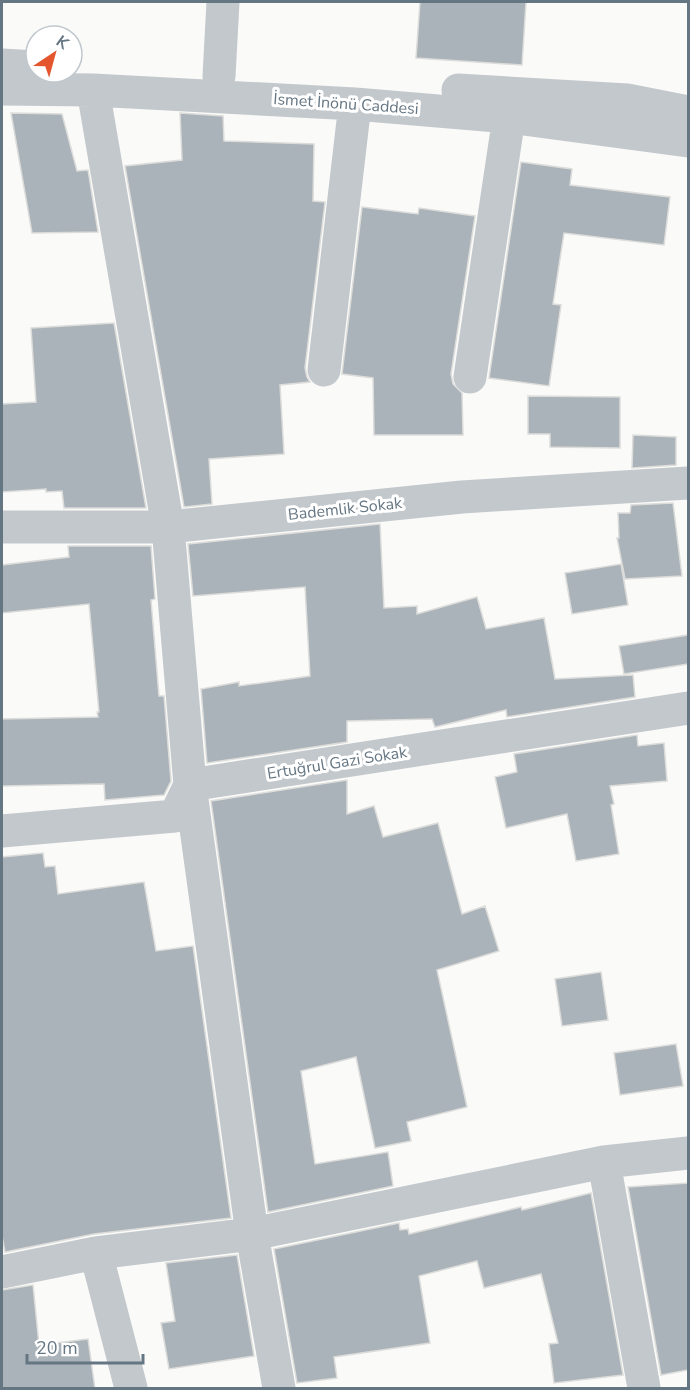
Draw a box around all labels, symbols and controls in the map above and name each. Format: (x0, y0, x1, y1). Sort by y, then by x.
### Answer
north arrow (24, 24, 84, 84)
text: K (51, 31, 74, 56)
street label: İsmet İnönü Caddesi (273, 88, 419, 120)
street label: Bademlik Sokak (287, 492, 404, 526)
street label: Ertuğrul Gazi Sokak (265, 741, 410, 785)
scale bar (27, 1327, 142, 1365)
text: 20 m (36, 1336, 78, 1360)

